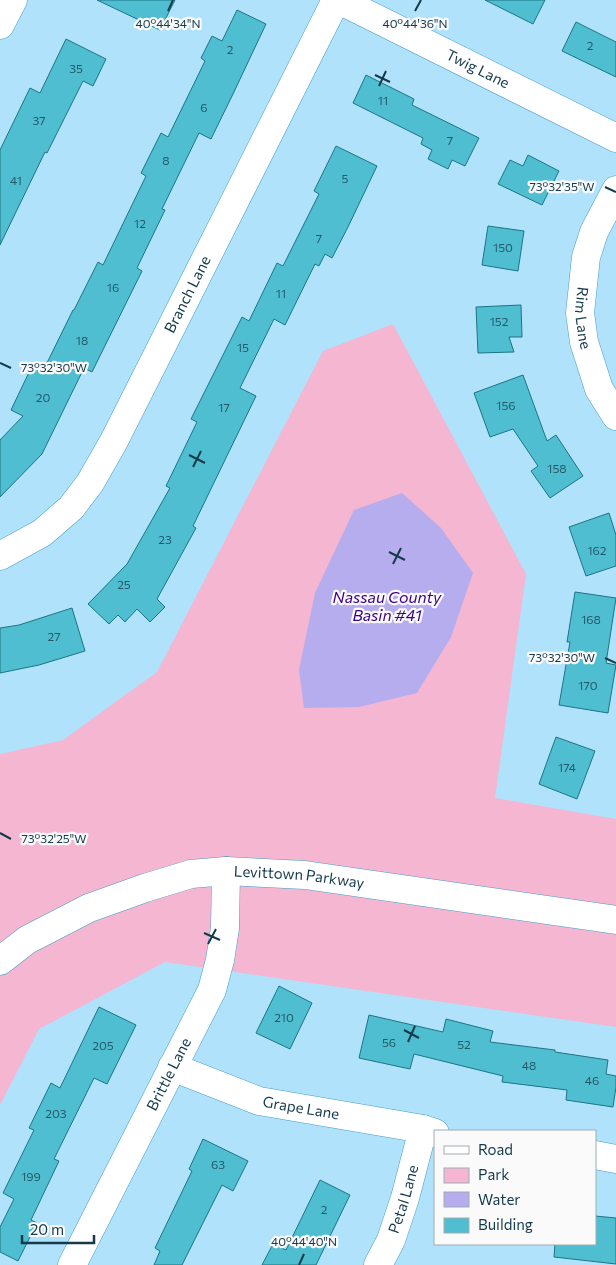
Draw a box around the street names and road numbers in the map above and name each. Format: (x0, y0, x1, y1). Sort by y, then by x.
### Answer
street label: Twig Lane (443, 45, 513, 92)
street label: Branch Lane (160, 252, 214, 336)
street label: Rim Lane (572, 286, 596, 351)
street label: Levittown Parkway (233, 861, 366, 892)
street label: Brittle Lane (142, 1034, 194, 1113)
street label: Grape Lane (262, 1092, 341, 1123)
street label: Petal Lane (384, 1163, 421, 1235)

